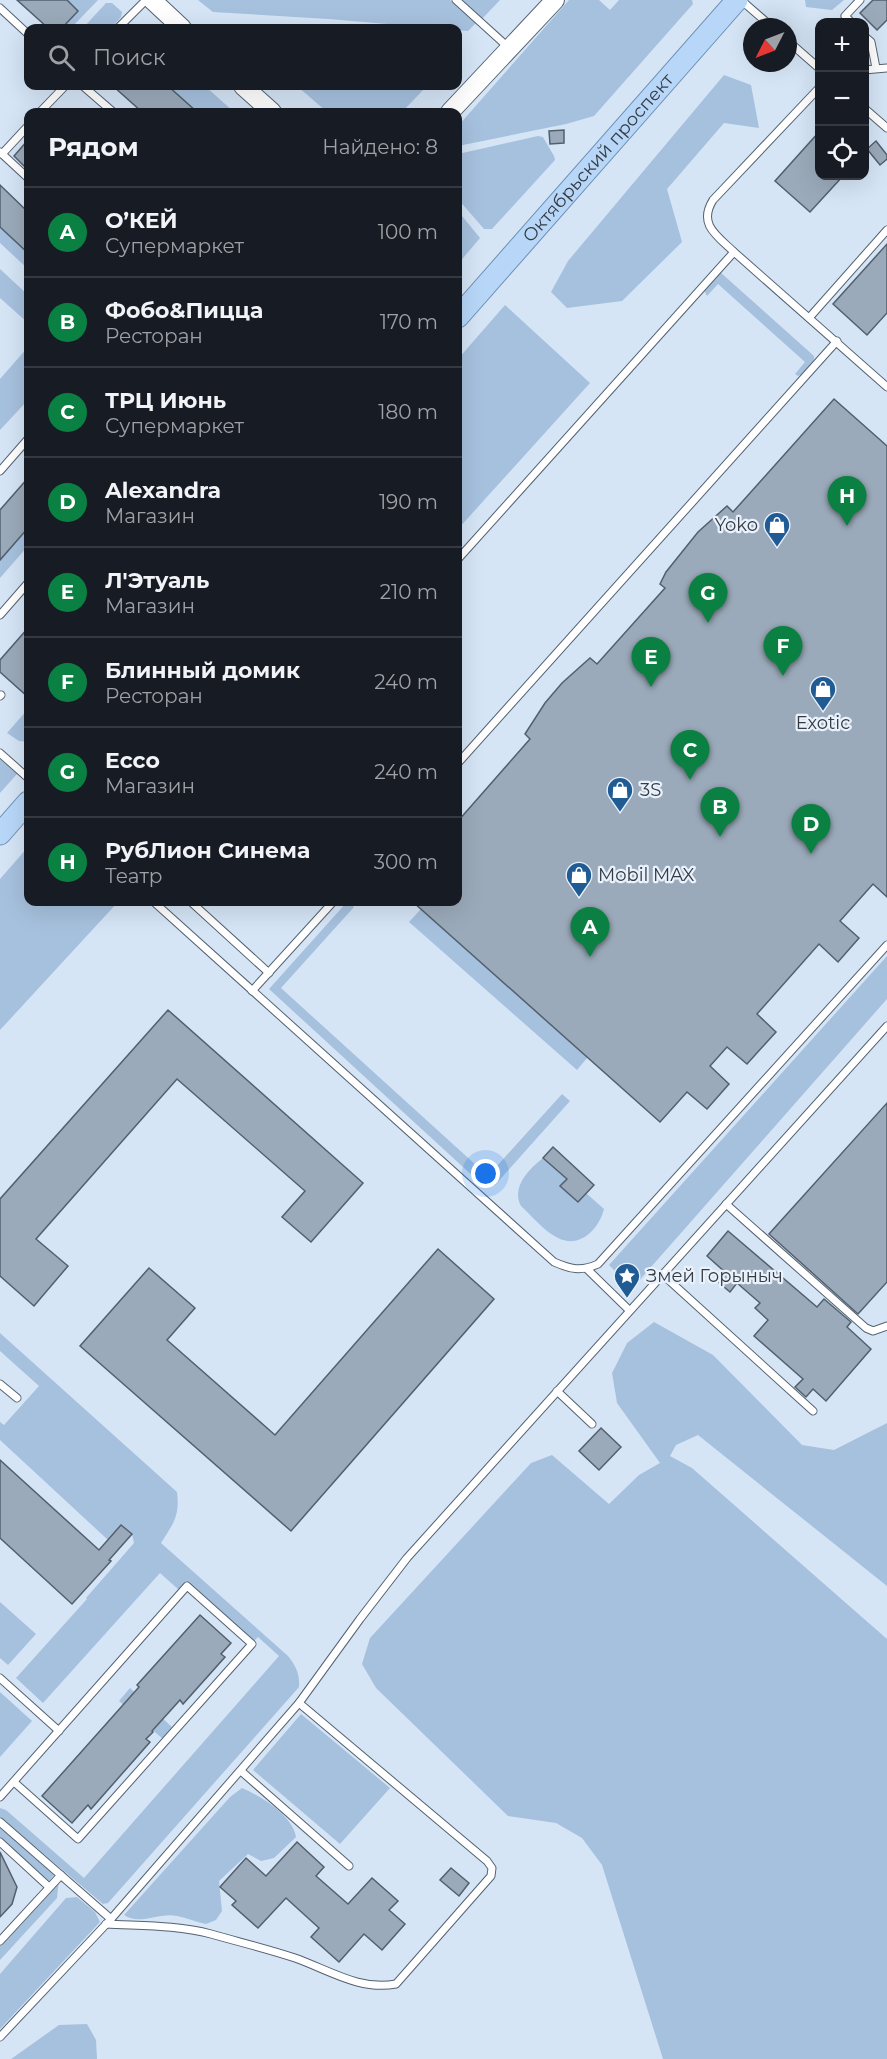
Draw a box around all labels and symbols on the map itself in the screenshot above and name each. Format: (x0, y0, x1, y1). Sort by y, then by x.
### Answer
north arrow (743, 18, 797, 72)
street label: Октябрьский проспект (518, 69, 678, 247)
pin: H (828, 476, 866, 526)
shop icon: Yoko (762, 510, 792, 548)
place label: Yoko (715, 514, 758, 536)
pin: G (688, 574, 728, 623)
pin: F (764, 626, 802, 676)
pin: E (632, 638, 670, 687)
shop icon: Exotic (808, 674, 838, 712)
place label: Exotic (796, 712, 850, 734)
pin: C (670, 730, 710, 780)
shop icon: 3S (605, 775, 635, 813)
place label: 3S (640, 779, 661, 801)
pin: B (700, 788, 740, 837)
pin: D (792, 804, 830, 854)
shop icon: Mobil MAX (564, 860, 594, 898)
place label: Mobil MAX (598, 864, 695, 886)
pin: A (570, 908, 610, 957)
your location (471, 1159, 500, 1188)
place icon: Змей Горыныч (612, 1261, 642, 1299)
place label: Змей Горыныч (646, 1265, 783, 1287)

